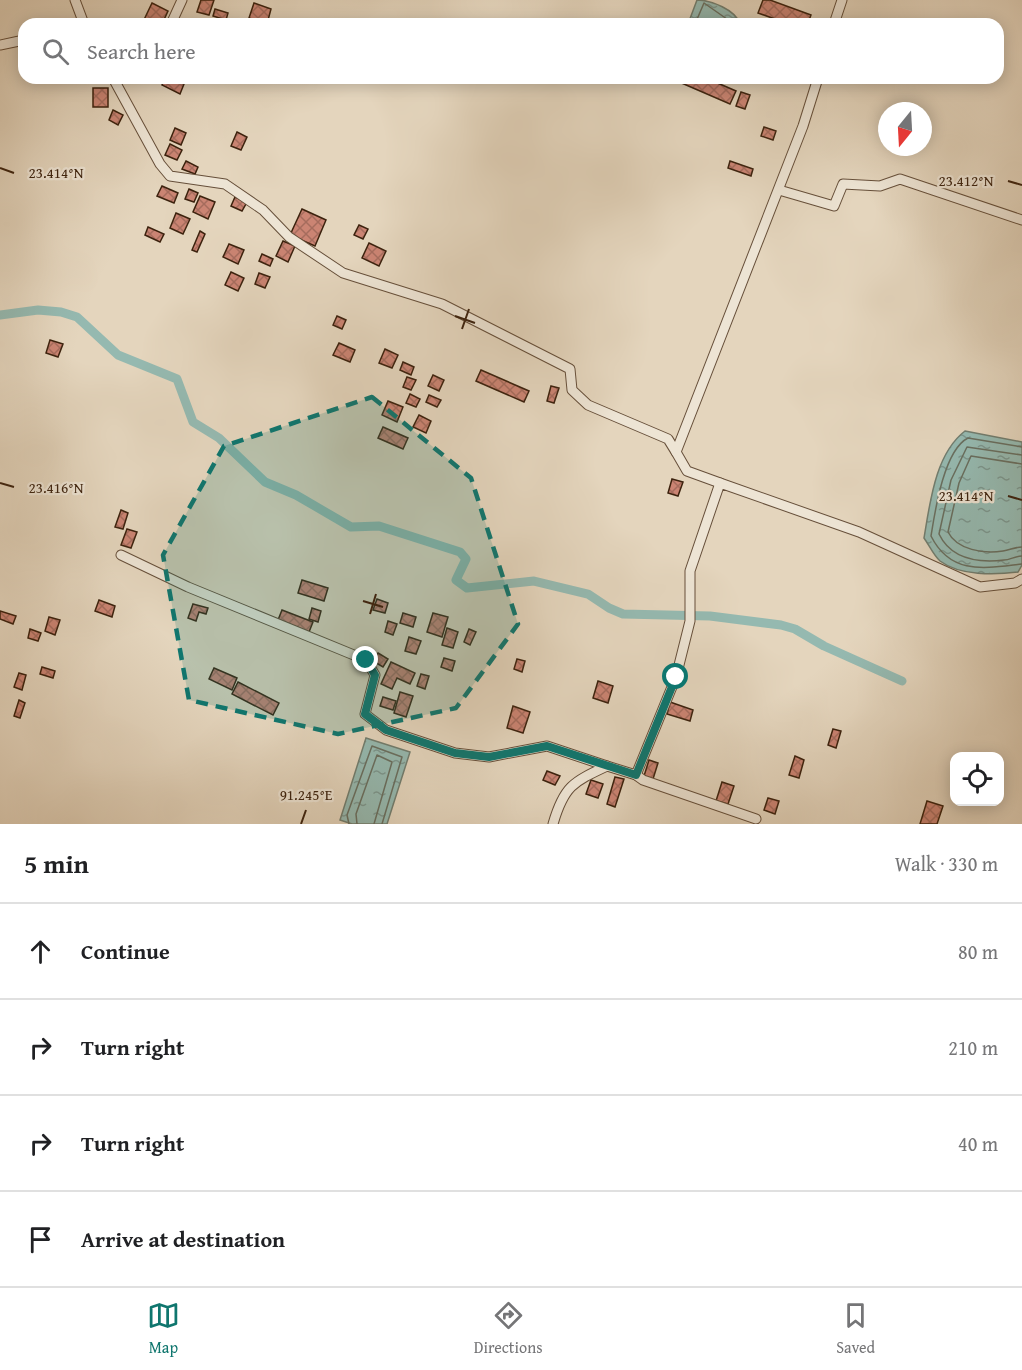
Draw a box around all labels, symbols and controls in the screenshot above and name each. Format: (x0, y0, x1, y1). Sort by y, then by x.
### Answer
search box (18, 18, 1004, 84)
icon: search (39, 35, 72, 68)
text: Search here (87, 35, 196, 67)
north arrow (878, 102, 932, 156)
text: 23.414°N (29, 162, 84, 183)
text: 23.412°N (939, 170, 994, 191)
text: 23.416°N (29, 477, 84, 498)
text: 23.414°N (939, 485, 994, 506)
route end (352, 646, 378, 672)
route start (662, 663, 688, 689)
map controls (950, 752, 1004, 806)
button: locate (950, 752, 1004, 806)
text: 91.245°E (280, 784, 333, 805)
text: 5 min (24, 844, 89, 883)
text: Walk · 330 m (895, 849, 998, 878)
icon: ahead (24, 935, 57, 968)
text: Continue (81, 935, 170, 967)
text: 80 m (958, 937, 998, 966)
icon: right (24, 1031, 57, 1064)
text: Turn right (81, 1031, 184, 1063)
text: 210 m (948, 1033, 998, 1062)
icon: right (24, 1127, 57, 1160)
text: Turn right (81, 1127, 184, 1159)
text: 40 m (958, 1129, 998, 1158)
icon: arrive (24, 1223, 57, 1256)
text: Arrive at destination (81, 1223, 285, 1255)
tab: Map (147, 1299, 180, 1359)
tab: Directions (474, 1299, 543, 1359)
tab: Saved (836, 1299, 875, 1359)

